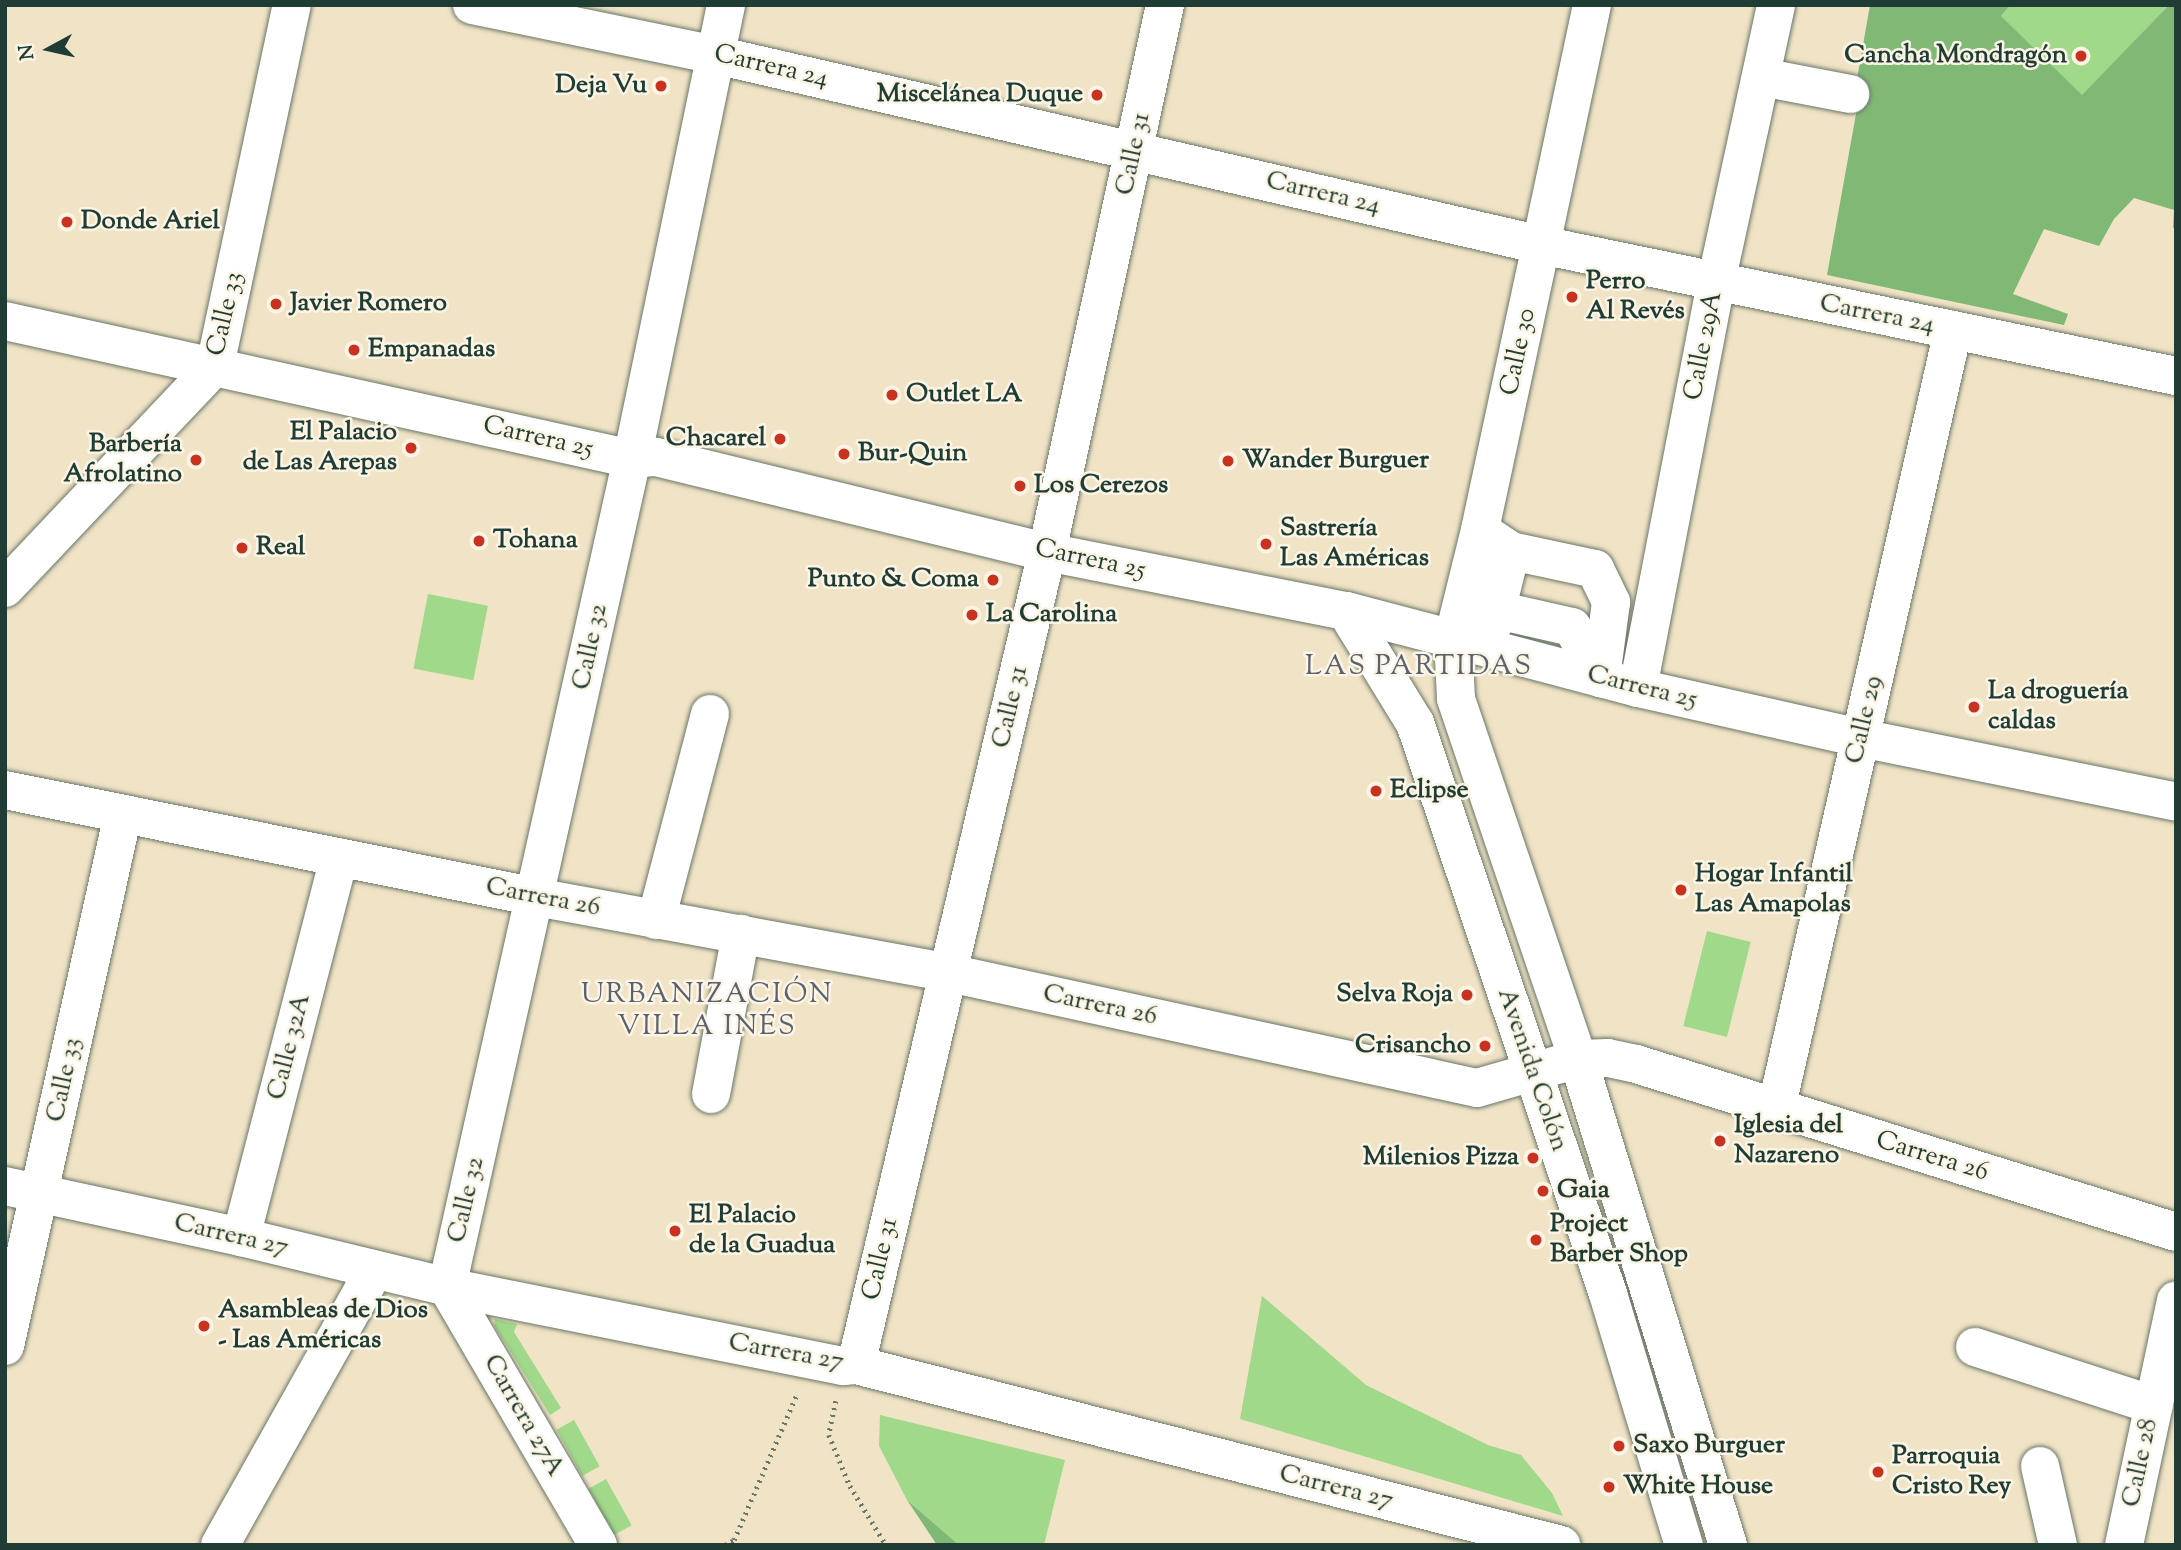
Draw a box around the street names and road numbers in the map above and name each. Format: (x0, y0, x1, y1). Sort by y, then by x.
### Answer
street label: Carrera 24 (711, 39, 831, 95)
street label: Calle 31 (1110, 110, 1158, 198)
street label: Carrera 24 (1263, 166, 1383, 222)
street label: Calle 33 (201, 269, 251, 359)
street label: Calle 29A (1678, 289, 1730, 403)
street label: Carrera 24 (1817, 289, 1937, 341)
street label: Calle 30 (1495, 305, 1543, 399)
street label: Carrera 25 (480, 410, 596, 466)
street label: Carrera 25 (1032, 533, 1148, 587)
street label: Calle 32 (567, 601, 615, 693)
street label: Carrera 25 (1584, 659, 1700, 717)
street label: Calle 31 (986, 663, 1036, 751)
street label: Calle 29 (1840, 673, 1890, 767)
street label: Carrera 26 (483, 872, 603, 924)
street label: Carrera 26 (1040, 979, 1160, 1033)
street label: Avenida Colón (1490, 984, 1574, 1156)
street label: Calle 32A (262, 991, 318, 1103)
street label: Calle 33 (41, 1035, 89, 1125)
street label: Carrera 26 (1872, 1125, 1992, 1189)
street label: Calle 32 (442, 1154, 492, 1246)
street label: Carrera 27 (171, 1208, 291, 1264)
street label: Calle 31 (856, 1215, 906, 1303)
street label: Carrera 27 (726, 1328, 846, 1378)
street label: Carrera 27A (476, 1349, 570, 1483)
street label: Calle 28 (2116, 1416, 2166, 1510)
street label: Carrera 27 (1276, 1459, 1396, 1517)

